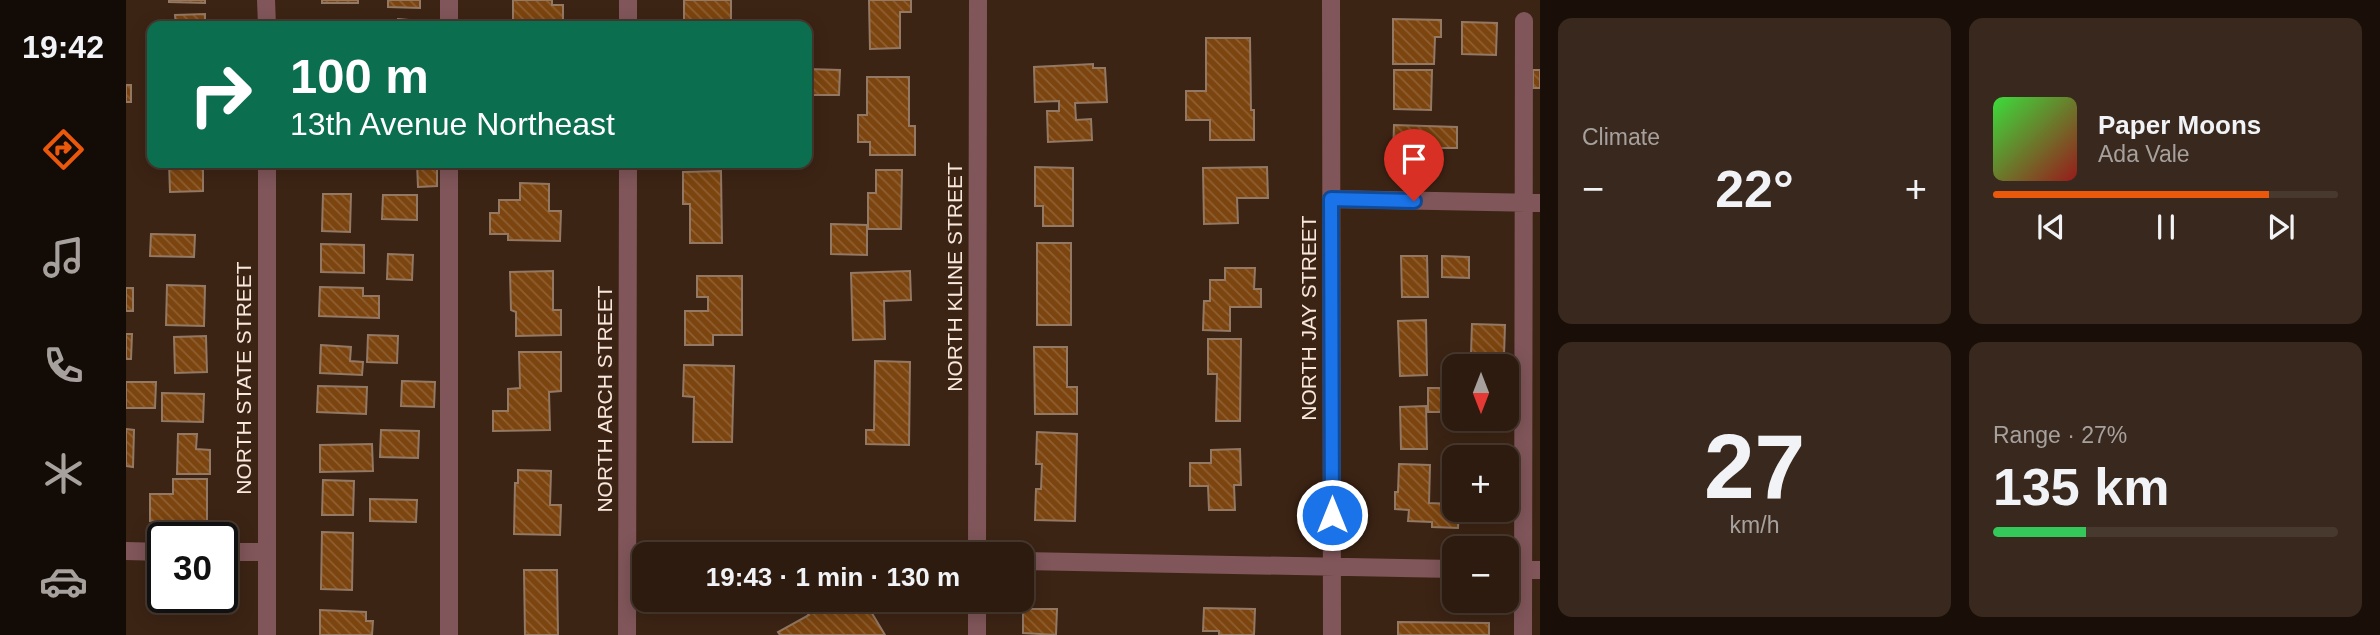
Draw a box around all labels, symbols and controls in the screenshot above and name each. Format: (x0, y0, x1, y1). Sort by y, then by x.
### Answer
text: 19:42 (22, 29, 104, 65)
icon: right (175, 49, 266, 140)
text: 100 m (290, 49, 429, 103)
text: 13th Avenue Northeast (290, 106, 615, 142)
text: Paper Moons (2098, 110, 2261, 140)
text: Climate (1582, 124, 1660, 150)
icon: directions (39, 125, 88, 174)
pin (1384, 129, 1444, 201)
icon: arrive (1395, 140, 1433, 178)
text: Ada Vale (2098, 141, 2190, 167)
text: 22° (1715, 160, 1794, 218)
street label: NORTH KLINE STREET (943, 162, 966, 392)
text: − (1582, 168, 1604, 210)
text: + (1905, 168, 1927, 210)
icon: previous (2032, 208, 2070, 246)
icon: pause (2147, 208, 2185, 246)
icon: next (2262, 208, 2300, 246)
street label: NORTH JAY STREET (1297, 215, 1320, 421)
icon: music (39, 233, 88, 282)
street label: NORTH STATE STREET (232, 261, 255, 495)
street label: NORTH ARCH STREET (593, 285, 616, 513)
icon: phone (39, 341, 88, 390)
north arrow (1442, 354, 1519, 430)
map controls (1442, 354, 1519, 613)
text: 27 (1704, 416, 1805, 517)
text: Range · 27% (1993, 422, 2127, 448)
button: + (1442, 445, 1519, 522)
icon: climate (39, 449, 88, 498)
text: 135 km (1993, 458, 2169, 516)
position arrow (1295, 478, 1369, 552)
text: km/h (1730, 512, 1779, 538)
speed limit sign: 30 (147, 522, 238, 613)
button: − (1442, 536, 1519, 613)
icon: car (39, 557, 88, 606)
text: 19:43 · 1 min · 130 m (706, 562, 960, 592)

